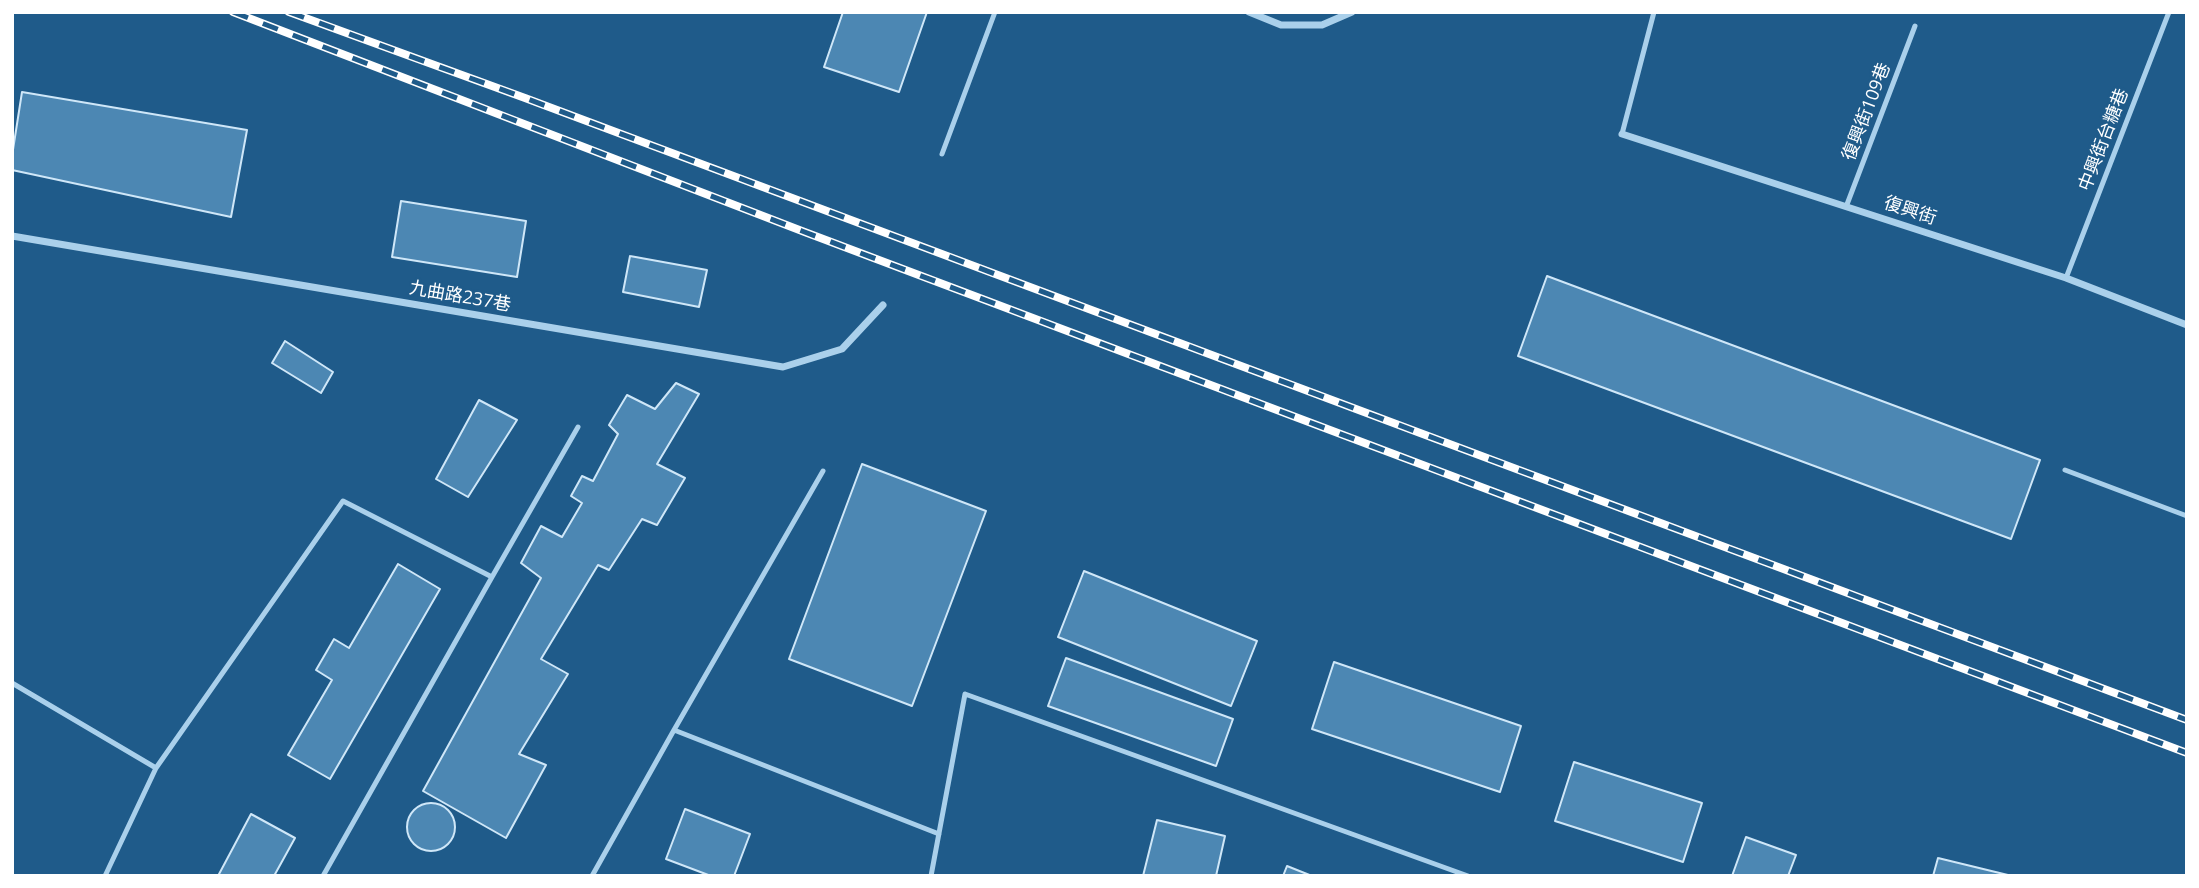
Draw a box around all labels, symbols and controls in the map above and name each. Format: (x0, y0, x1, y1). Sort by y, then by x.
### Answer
street label: 復興街109巷 (1838, 60, 1896, 164)
street label: 中興街台糖巷 (2075, 86, 2133, 194)
street label: 復興街 (1881, 192, 1939, 230)
street label: 九曲路237巷 (407, 277, 513, 317)

